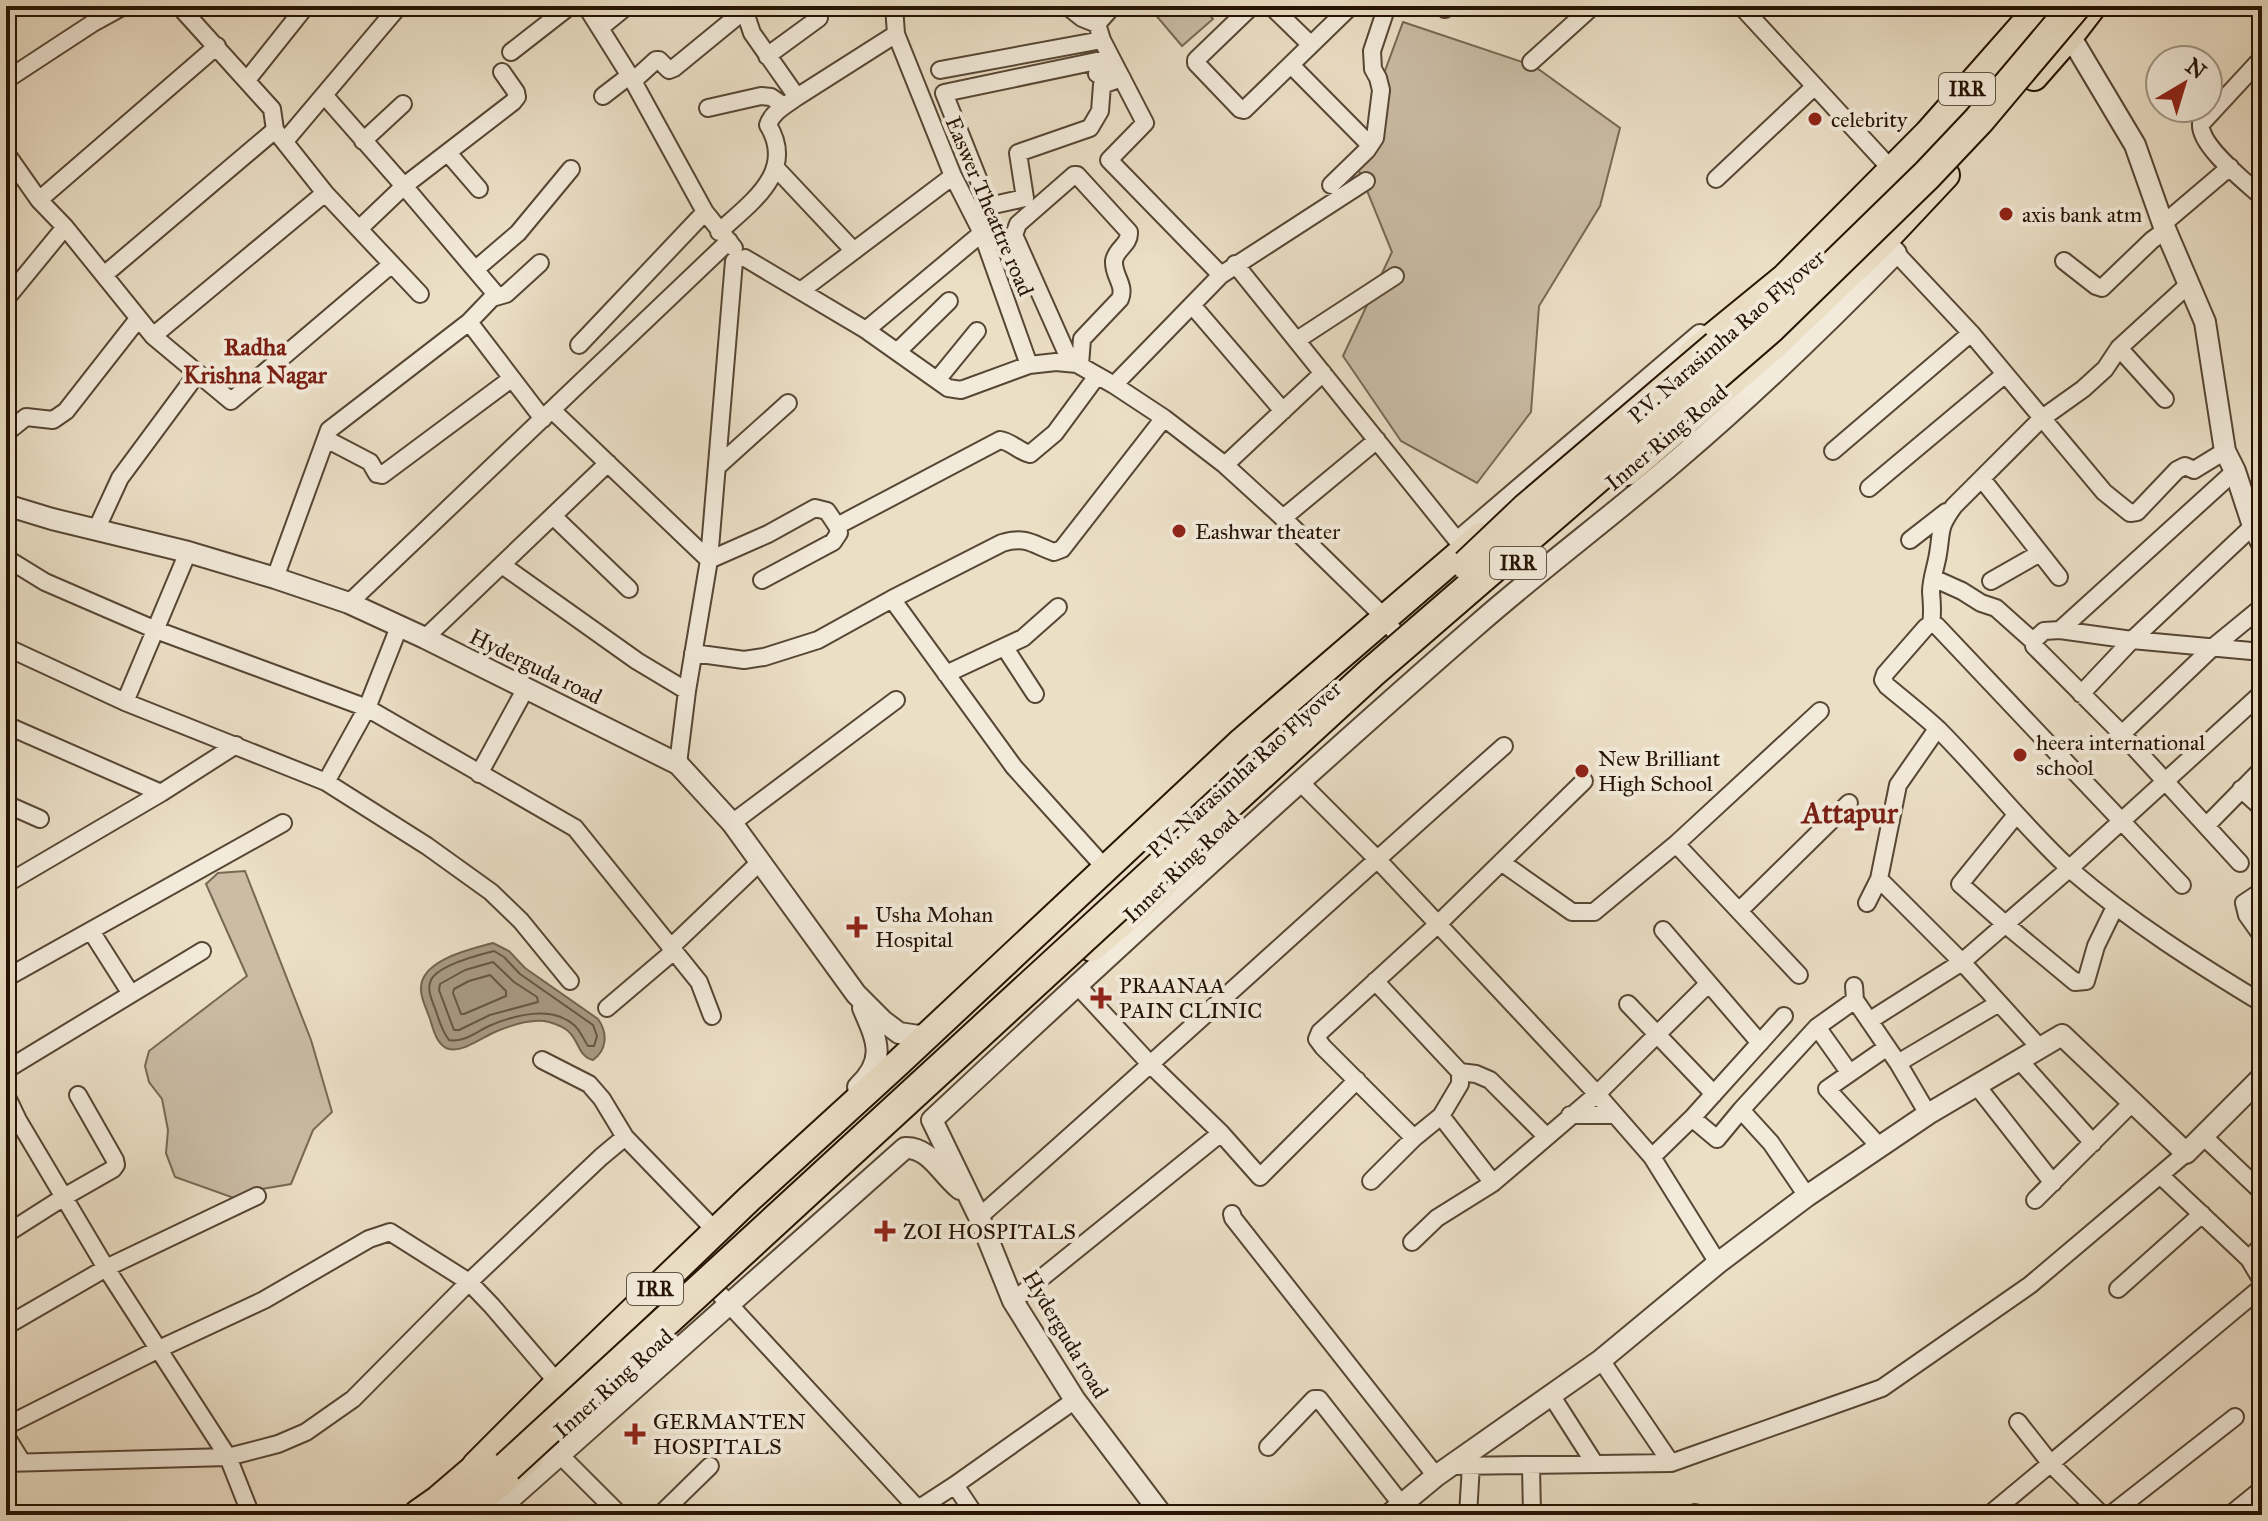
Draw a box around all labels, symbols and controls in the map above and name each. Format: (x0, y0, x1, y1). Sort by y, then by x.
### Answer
north arrow (2144, 44, 2224, 124)
text: N (2180, 52, 2212, 85)
road number: IRR (1939, 73, 1995, 105)
place label: celebrity (1831, 106, 1908, 133)
marker: celebrity (1806, 110, 1824, 128)
street label: Easwer Theattre road (940, 112, 1040, 300)
place label: axis bank atm (2022, 201, 2143, 228)
marker: axis bank atm (1997, 205, 2015, 223)
street label: P.V. Narasimha Rao Flyover (1623, 243, 1831, 429)
district label: Radha Krishna Nagar (183, 332, 328, 390)
street label: Inner Ring Road (1600, 379, 1733, 496)
place label: Eashwar theater (1195, 518, 1341, 545)
marker: Eashwar theater (1170, 522, 1188, 540)
road number: IRR (1490, 547, 1546, 579)
street label: Hyderguda road (465, 623, 606, 710)
street label: P.V. Narasimha Rao Flyover (1142, 675, 1347, 864)
place label: heera international school (2036, 729, 2205, 781)
place label: New Brilliant High School (1598, 745, 1720, 797)
marker: heera international school (2011, 746, 2029, 764)
marker: New Brilliant High School (1573, 762, 1591, 780)
district label: Attapur (1800, 795, 1899, 831)
street label: Inner Ring Road (1118, 804, 1245, 928)
place label: Usha Mohan Hospital (875, 901, 993, 953)
marker: Usha Mohan Hospital (846, 916, 868, 938)
place label: PRAANAA PAIN CLINIC (1119, 972, 1262, 1024)
marker: PRAANAA PAIN CLINIC (1090, 987, 1112, 1009)
place label: ZOI HOSPITALS (903, 1218, 1076, 1245)
marker: ZOI HOSPITALS (874, 1220, 896, 1242)
street label: Hyderguda road (1017, 1266, 1114, 1403)
road number: IRR (627, 1273, 683, 1305)
street label: Inner Ring Road (548, 1323, 678, 1444)
place label: GERMANTEN HOSPITALS (653, 1408, 806, 1460)
marker: GERMANTEN HOSPITALS (624, 1423, 646, 1445)

